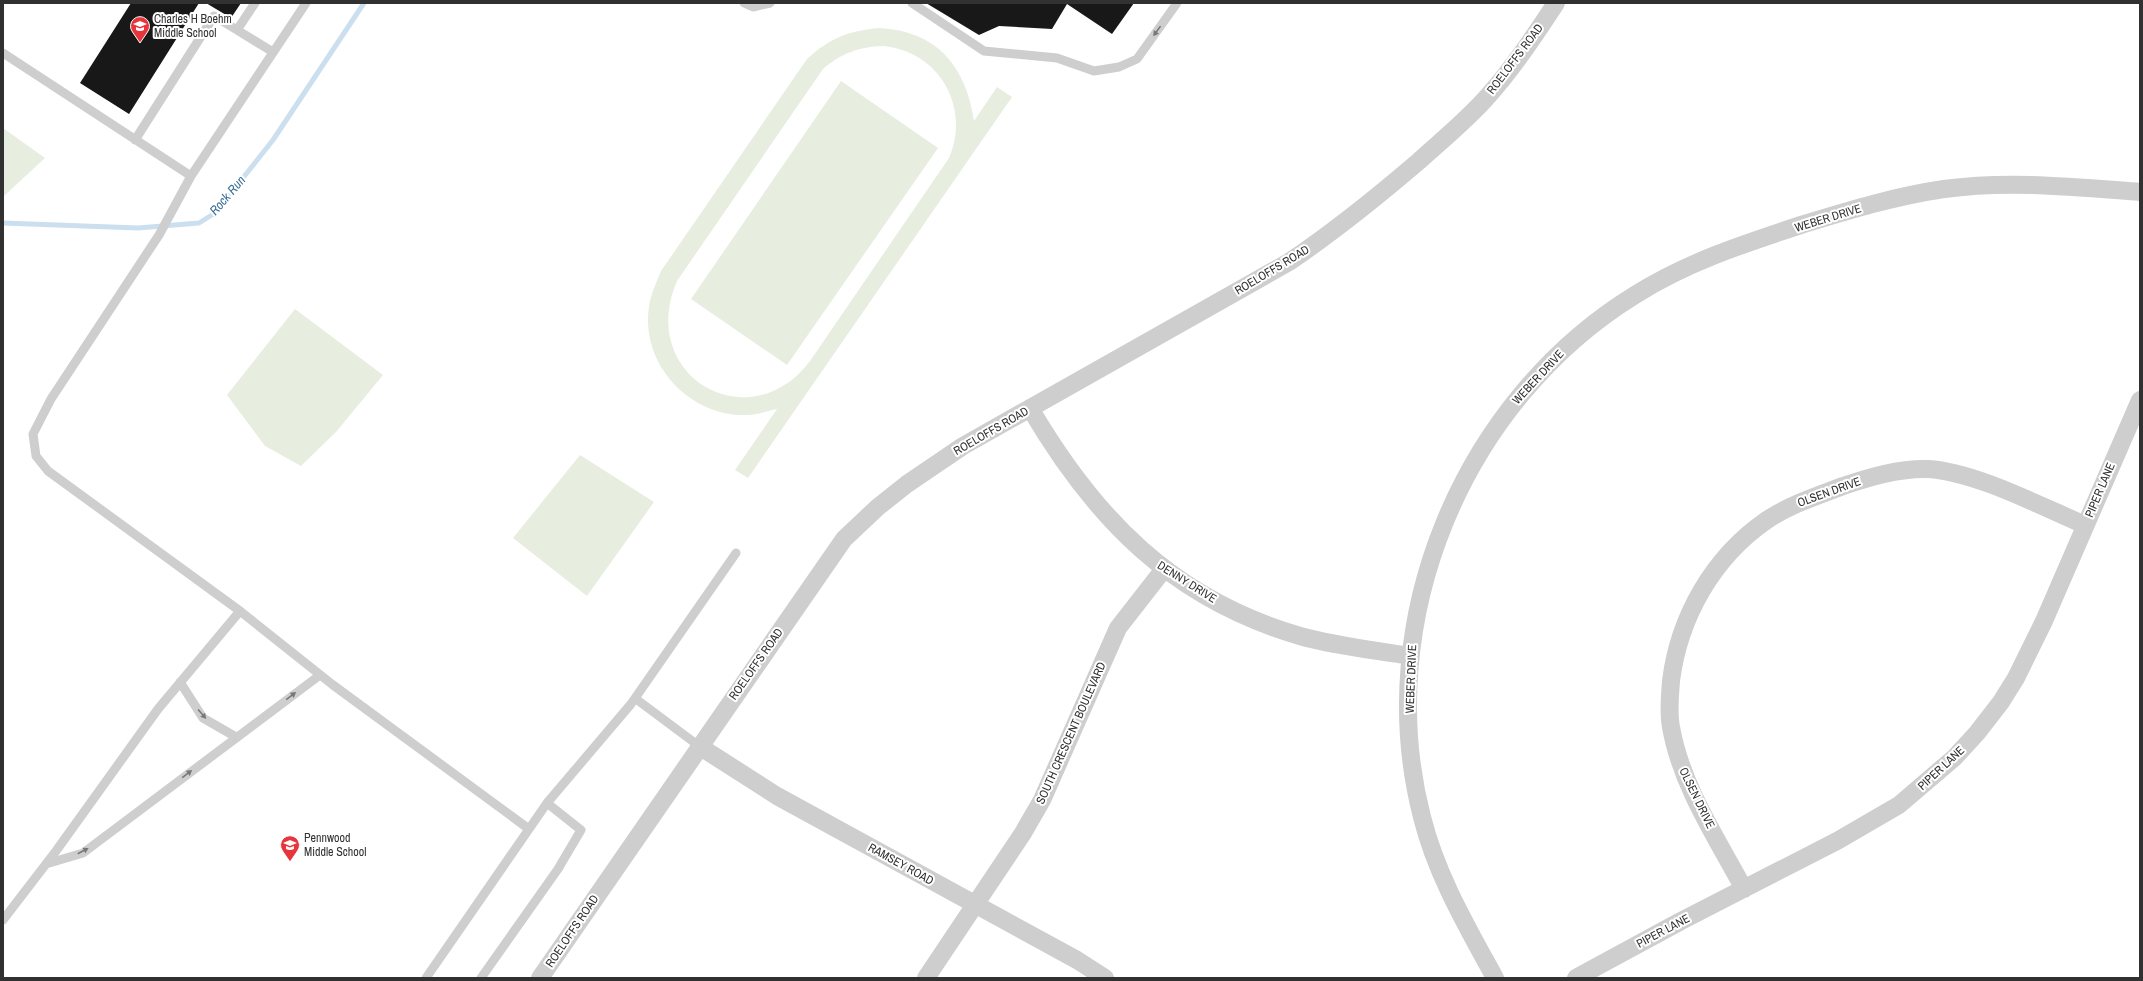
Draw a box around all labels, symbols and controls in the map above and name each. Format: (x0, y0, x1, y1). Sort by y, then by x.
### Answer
place label: Charles H Boehm Middle School (154, 11, 232, 41)
school or university icon: Charles H Boehm Middle School (129, 15, 151, 43)
street label: ROELOFFS ROAD (1483, 21, 1547, 97)
one-way arrow (1153, 26, 1161, 37)
water label: Rock Run (206, 172, 249, 219)
street label: WEBER DRIVE (1793, 200, 1863, 236)
street label: ROELOFFS ROAD (1232, 241, 1312, 299)
street label: WEBER DRIVE (1509, 346, 1567, 408)
street label: ROELOFFS ROAD (951, 403, 1031, 459)
street label: PIPER LANE (2081, 460, 2119, 520)
street label: OLSEN DRIVE (1795, 473, 1863, 511)
street label: DENNY DRIVE (1154, 557, 1220, 607)
street label: ROELOFFS ROAD (725, 625, 787, 703)
street label: WEBER DRIVE (1402, 644, 1420, 714)
street label: SOUTH CRESCENT BOULEVARD (1032, 659, 1110, 807)
one-way arrow (286, 692, 297, 700)
one-way arrow (197, 709, 206, 720)
street label: PIPER LANE (1914, 742, 1968, 794)
street label: OLSEN DRIVE (1675, 765, 1719, 831)
one-way arrow (182, 770, 193, 778)
place label: Pennwood Middle School (304, 830, 366, 860)
school or university icon: Pennwood Middle School (279, 834, 301, 862)
street label: RAMSEY ROAD (865, 839, 937, 889)
one-way arrow (77, 848, 89, 855)
street label: ROELOFFS ROAD (542, 892, 602, 970)
street label: PIPER LANE (1634, 910, 1692, 952)

